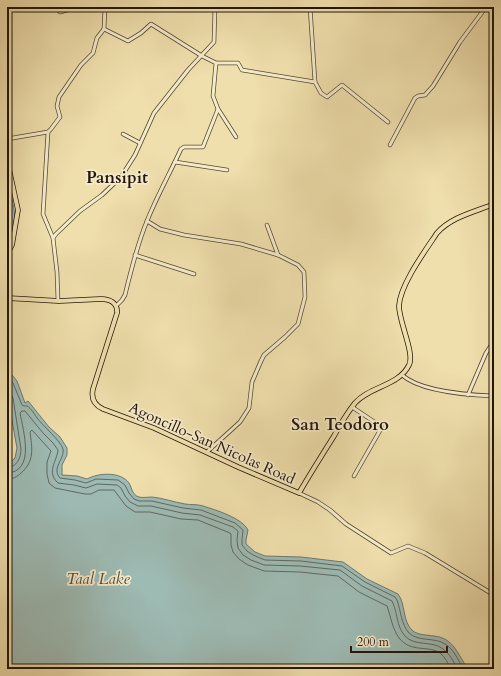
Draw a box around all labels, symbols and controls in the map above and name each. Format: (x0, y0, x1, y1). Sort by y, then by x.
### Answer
district label: Pansipit (86, 166, 148, 189)
street label: Agoncillo-San Nicolas Road (126, 397, 298, 489)
district label: San Teodoro (291, 413, 389, 436)
water label: Taal Lake (66, 568, 131, 590)
scale bar (351, 628, 447, 654)
text: 200 m (357, 634, 390, 650)

